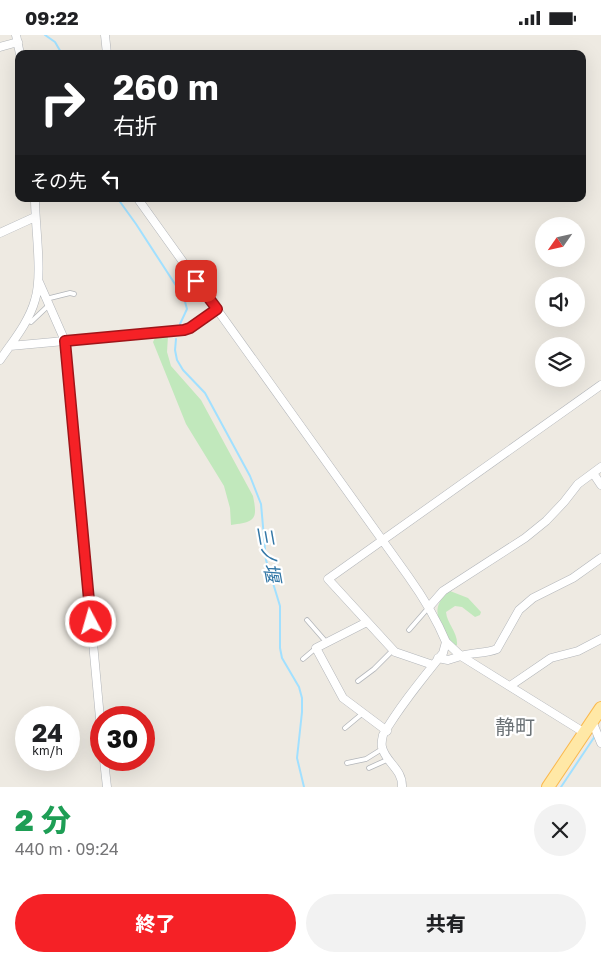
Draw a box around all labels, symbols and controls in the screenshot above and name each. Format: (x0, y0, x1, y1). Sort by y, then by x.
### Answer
text: 09:22 (25, 6, 79, 29)
text: 260 m (113, 66, 219, 108)
icon: right (30, 70, 95, 135)
text: 右折 (113, 112, 157, 139)
icon: left (97, 165, 125, 193)
text: その先 (30, 169, 87, 192)
north arrow (535, 217, 585, 267)
map controls (535, 217, 585, 387)
pin (175, 260, 217, 302)
icon: arrive (182, 267, 210, 295)
button: sound (535, 277, 585, 327)
button: layers (535, 337, 585, 387)
water label: 三ノ堰 (253, 524, 286, 587)
position arrow (64, 595, 116, 647)
speed limit sign: 30 (90, 706, 155, 771)
district label: 静町 (495, 714, 535, 738)
text: 24 (32, 717, 63, 748)
text: km/h (32, 743, 63, 758)
text: 2 分 (15, 802, 71, 838)
button: close (534, 804, 586, 856)
text: 440 m · 09:24 (15, 839, 119, 859)
button: 終了 (15, 894, 296, 952)
button: 共有 (306, 894, 586, 952)

